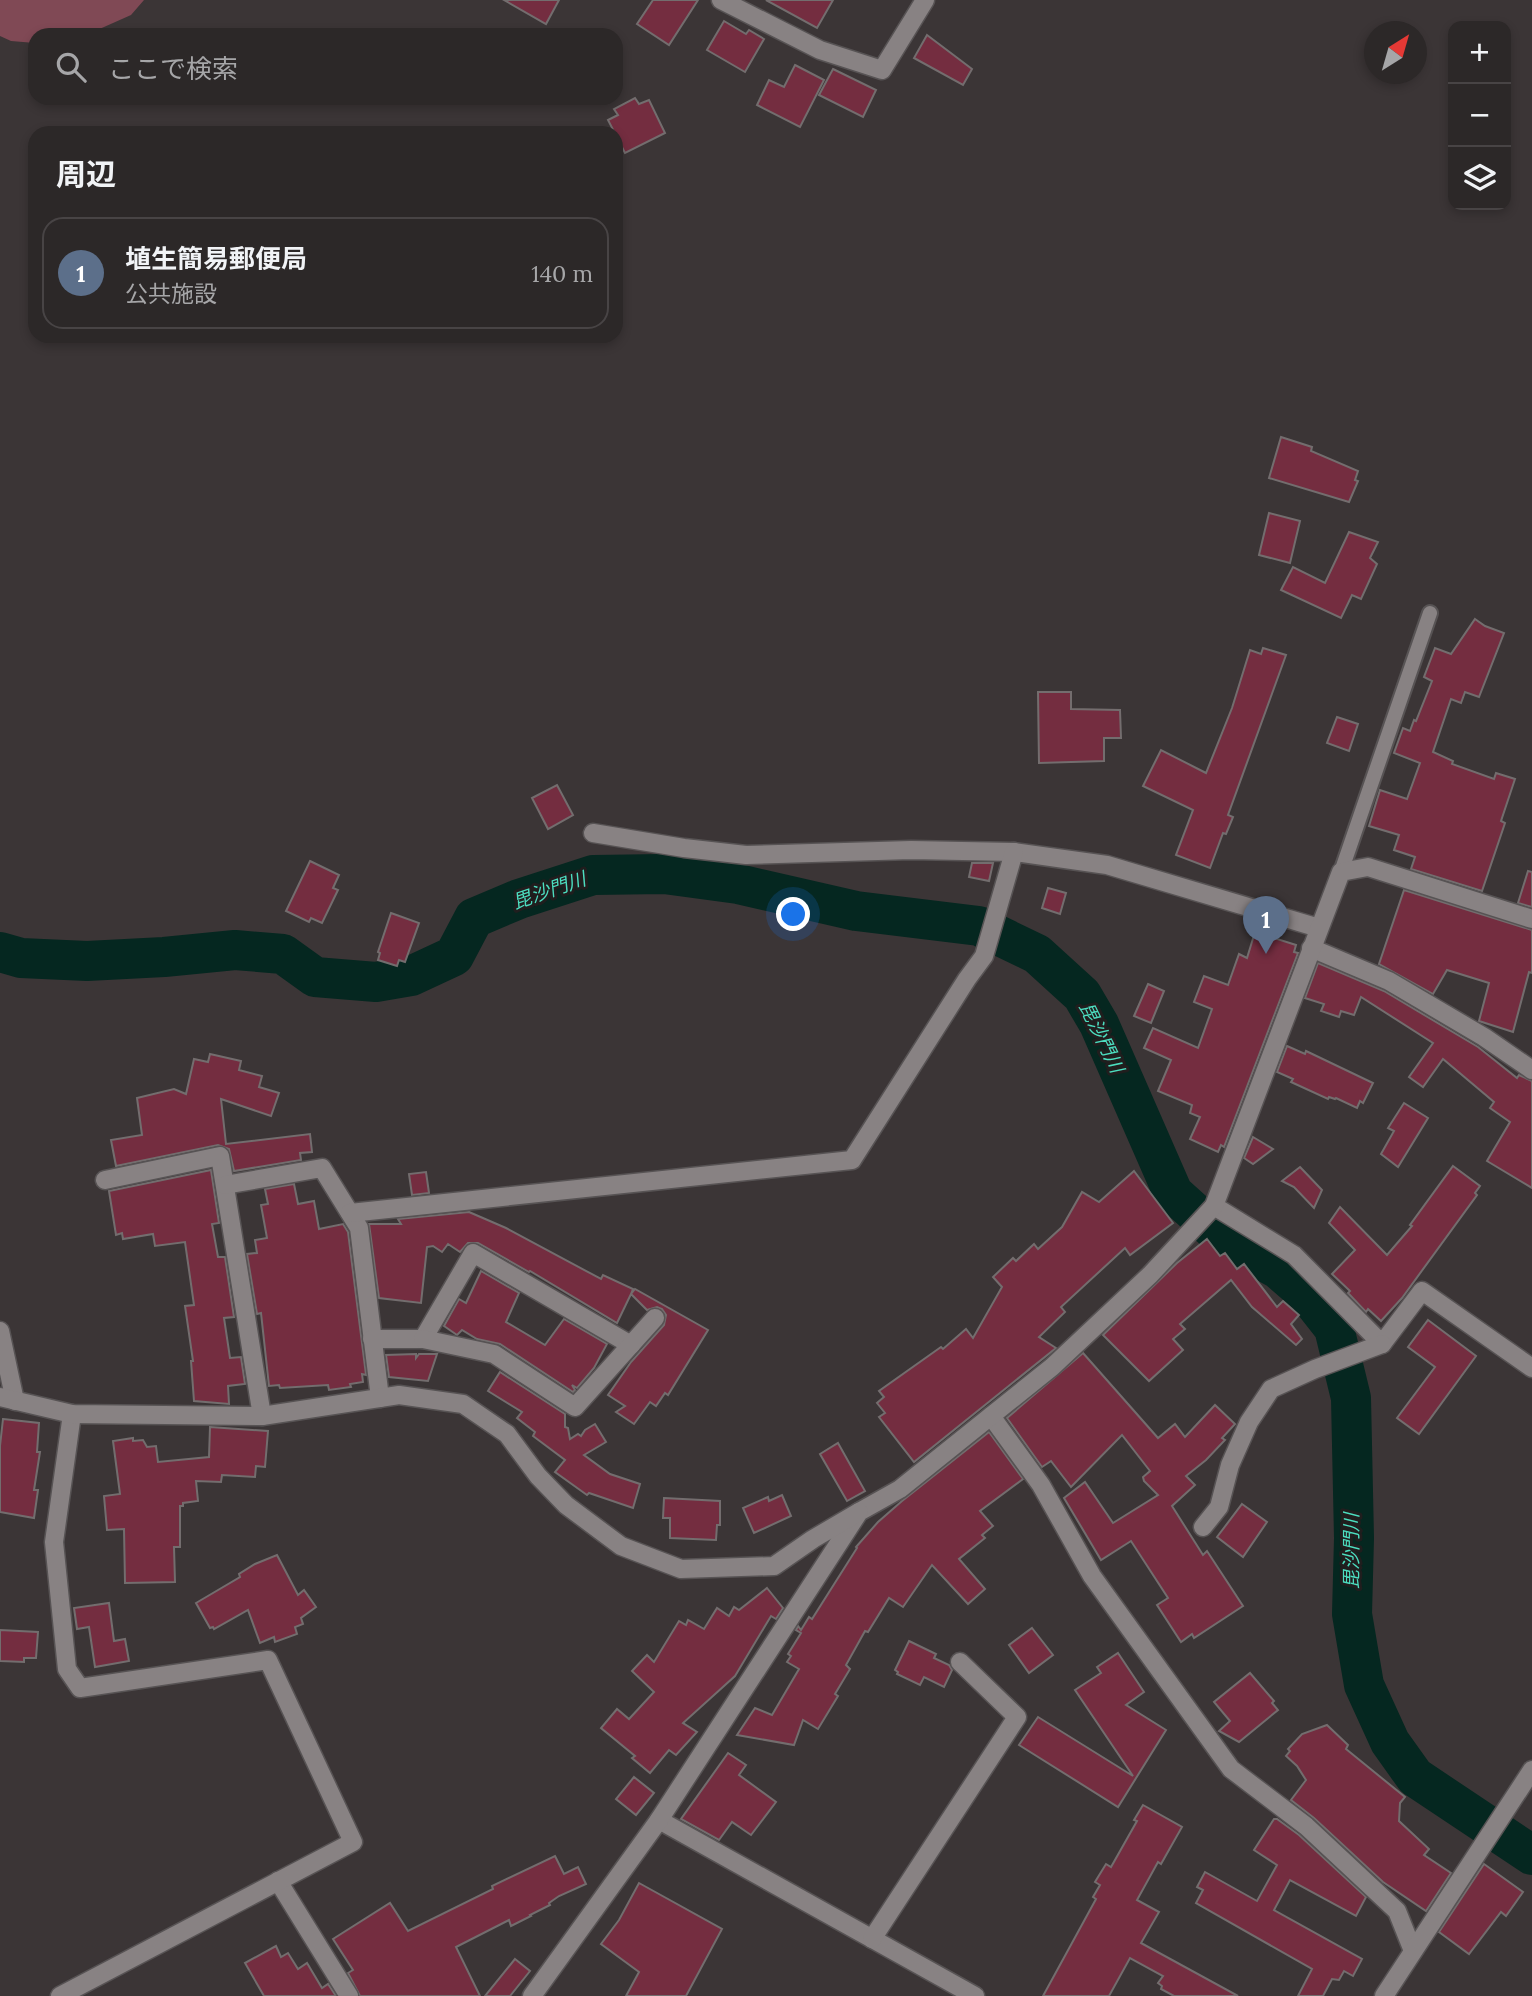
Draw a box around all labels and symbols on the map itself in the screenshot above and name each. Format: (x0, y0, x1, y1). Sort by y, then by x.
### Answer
north arrow (1364, 21, 1427, 84)
water label: 毘沙門川 (509, 866, 591, 914)
pin: 1 (1243, 896, 1289, 954)
your location (776, 897, 810, 931)
water label: 毘沙門川 (1075, 998, 1130, 1078)
water label: 毘沙門川 (1339, 1511, 1363, 1589)

